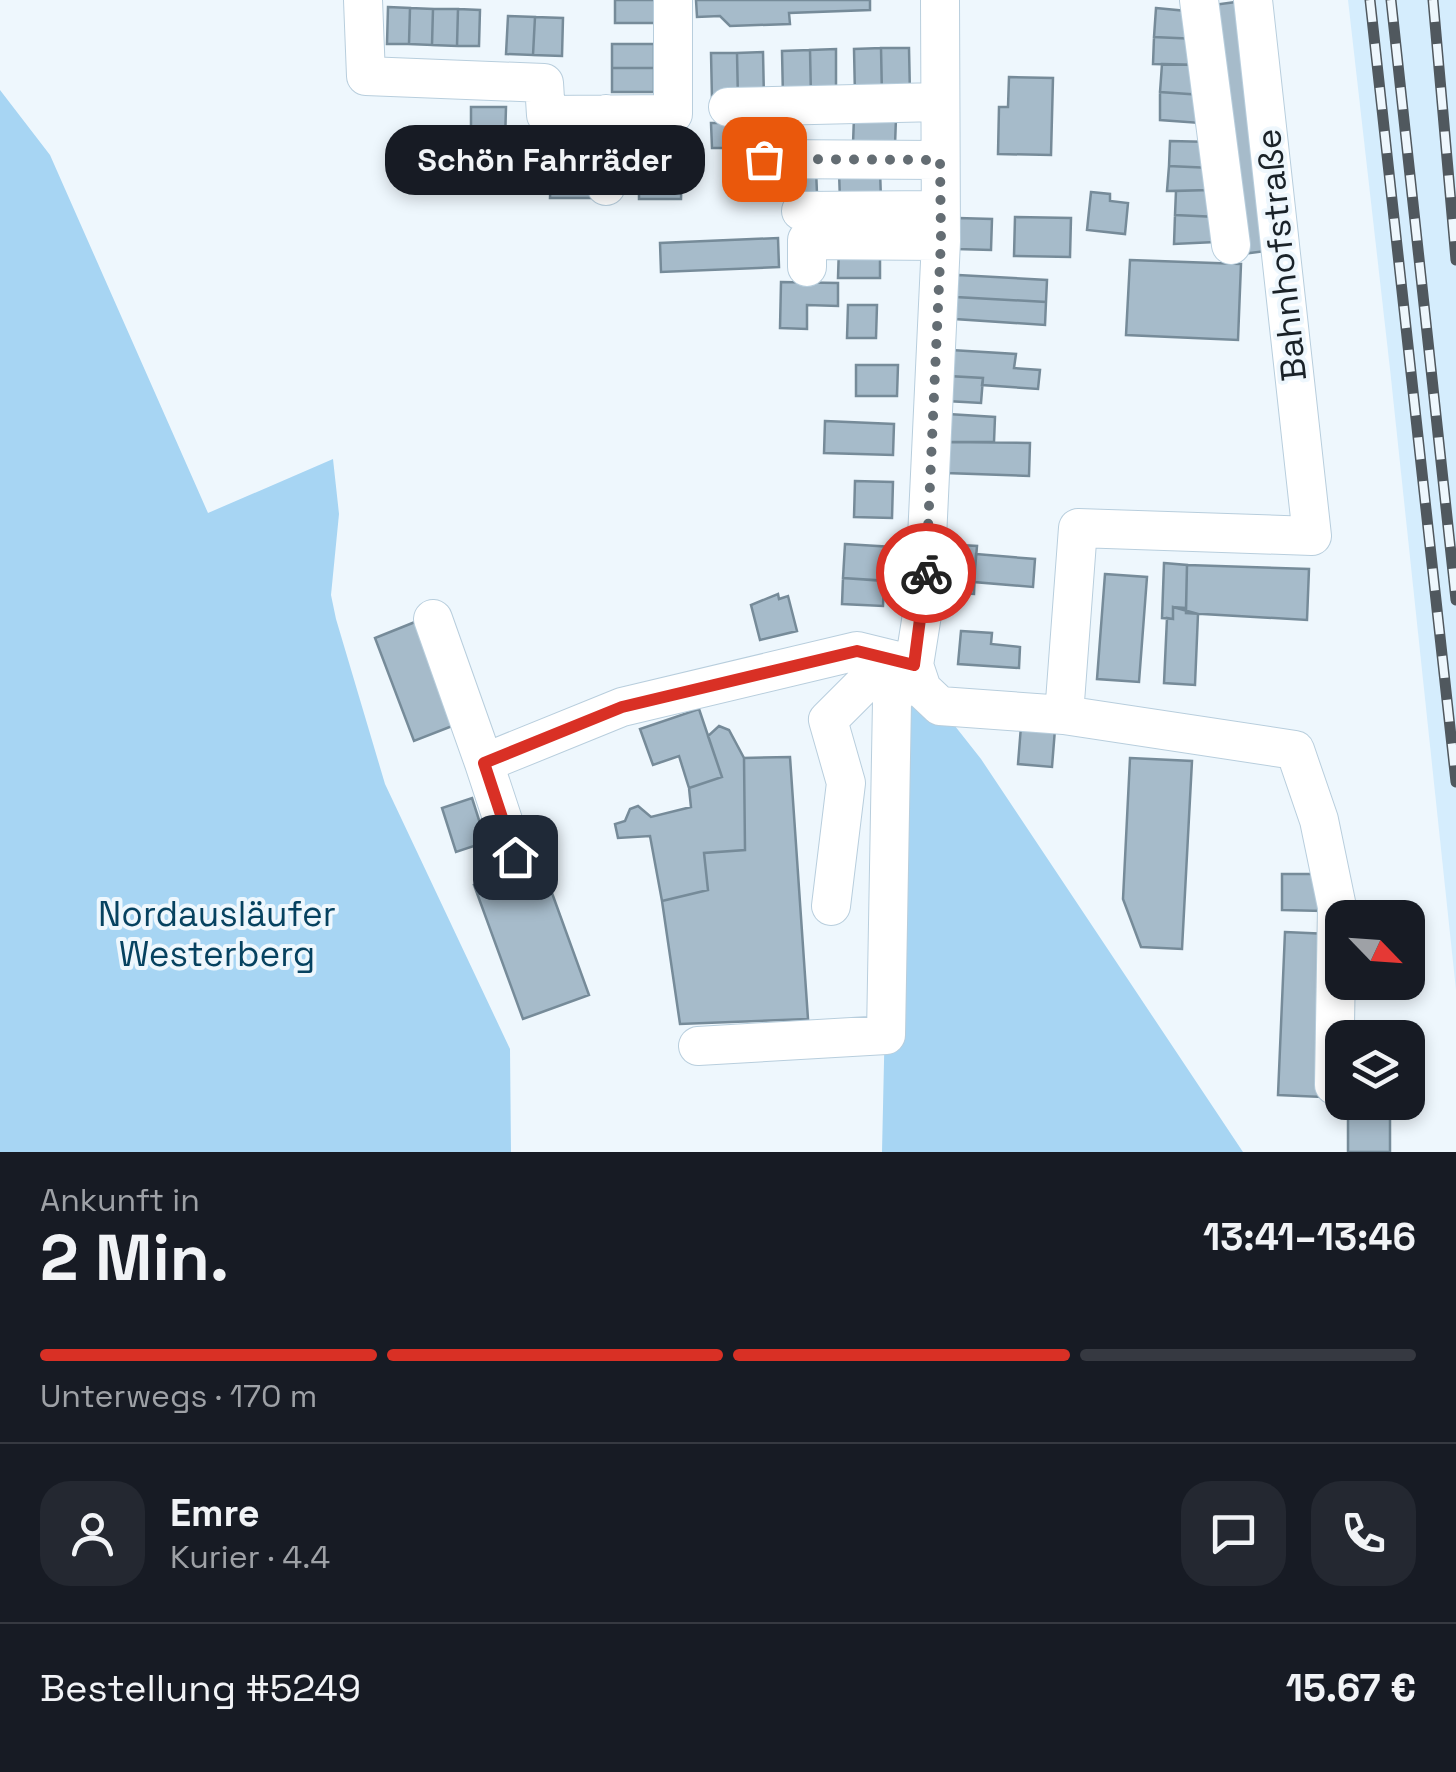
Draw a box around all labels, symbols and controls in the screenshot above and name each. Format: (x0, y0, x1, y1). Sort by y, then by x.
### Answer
pin (722, 117, 807, 202)
callout: Schön Fahrräder (384, 124, 704, 194)
street label: Bahnhofstraße (1246, 127, 1316, 383)
icon: bag (737, 132, 792, 187)
text: Schön Fahrräder (417, 140, 673, 180)
courier (876, 523, 976, 623)
icon: bike (899, 546, 954, 601)
pin (473, 815, 558, 900)
icon: home (488, 830, 543, 885)
park label: Nordausläufer Westerberg (98, 892, 336, 976)
north arrow (1325, 900, 1425, 1000)
map controls (1325, 900, 1425, 1120)
button: layers (1325, 1020, 1425, 1120)
text: Ankunft in (40, 1180, 200, 1220)
text: 13:41–13:46 (1203, 1213, 1416, 1261)
text: 2 Min. (40, 1216, 229, 1299)
text: Unterwegs · 170 m (40, 1376, 317, 1416)
button: person (40, 1481, 145, 1586)
button: chat (1181, 1481, 1286, 1586)
button: phone (1311, 1481, 1416, 1586)
text: Emre (170, 1489, 260, 1537)
text: Kurier · 4.4 (170, 1537, 330, 1577)
text: Bestellung #5249 (40, 1664, 361, 1712)
text: 15.67 € (1286, 1664, 1416, 1712)

